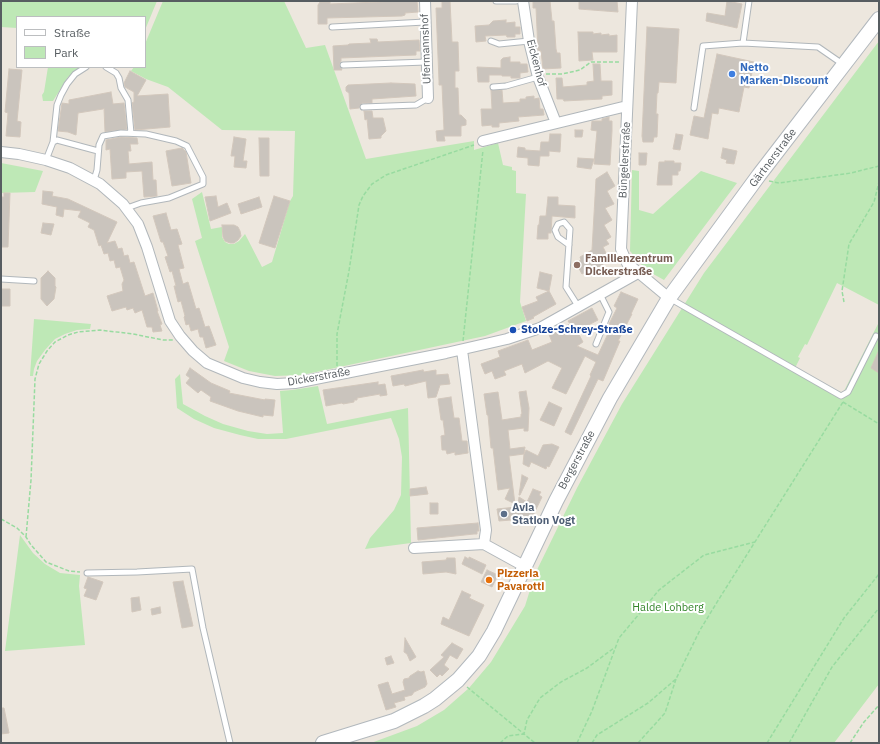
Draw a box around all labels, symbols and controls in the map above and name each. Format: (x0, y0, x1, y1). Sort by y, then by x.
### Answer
street label: Ufermannshof (418, 14, 434, 84)
legend (16, 16, 146, 68)
text: Straße (54, 25, 90, 40)
street label: Eickenhof (523, 38, 549, 88)
text: Park (54, 45, 78, 60)
place label: Netto Marken-Discount (740, 61, 828, 87)
marker: Netto Marken-Discount (727, 69, 737, 79)
street label: Büngelerstraße (616, 121, 634, 199)
street label: Gärtnerstraße (747, 126, 799, 190)
place label: Familienzentrum Dickerstraße (585, 252, 673, 278)
marker: Familienzentrum Dickerstraße (572, 260, 582, 270)
place label: Stolze-Schrey-Straße (521, 323, 633, 337)
marker: Stolze-Schrey-Straße (508, 325, 518, 335)
street label: Dickerstraße (287, 365, 351, 389)
street label: Bergerstraße (556, 428, 598, 492)
place label: Avia Station Vogt (512, 501, 575, 527)
marker: Avia Station Vogt (499, 509, 509, 519)
place label: Pizzeria Pavarotti (497, 567, 544, 593)
marker: Pizzeria Pavarotti (484, 575, 494, 585)
park label: Halde Lohberg (632, 601, 704, 615)

